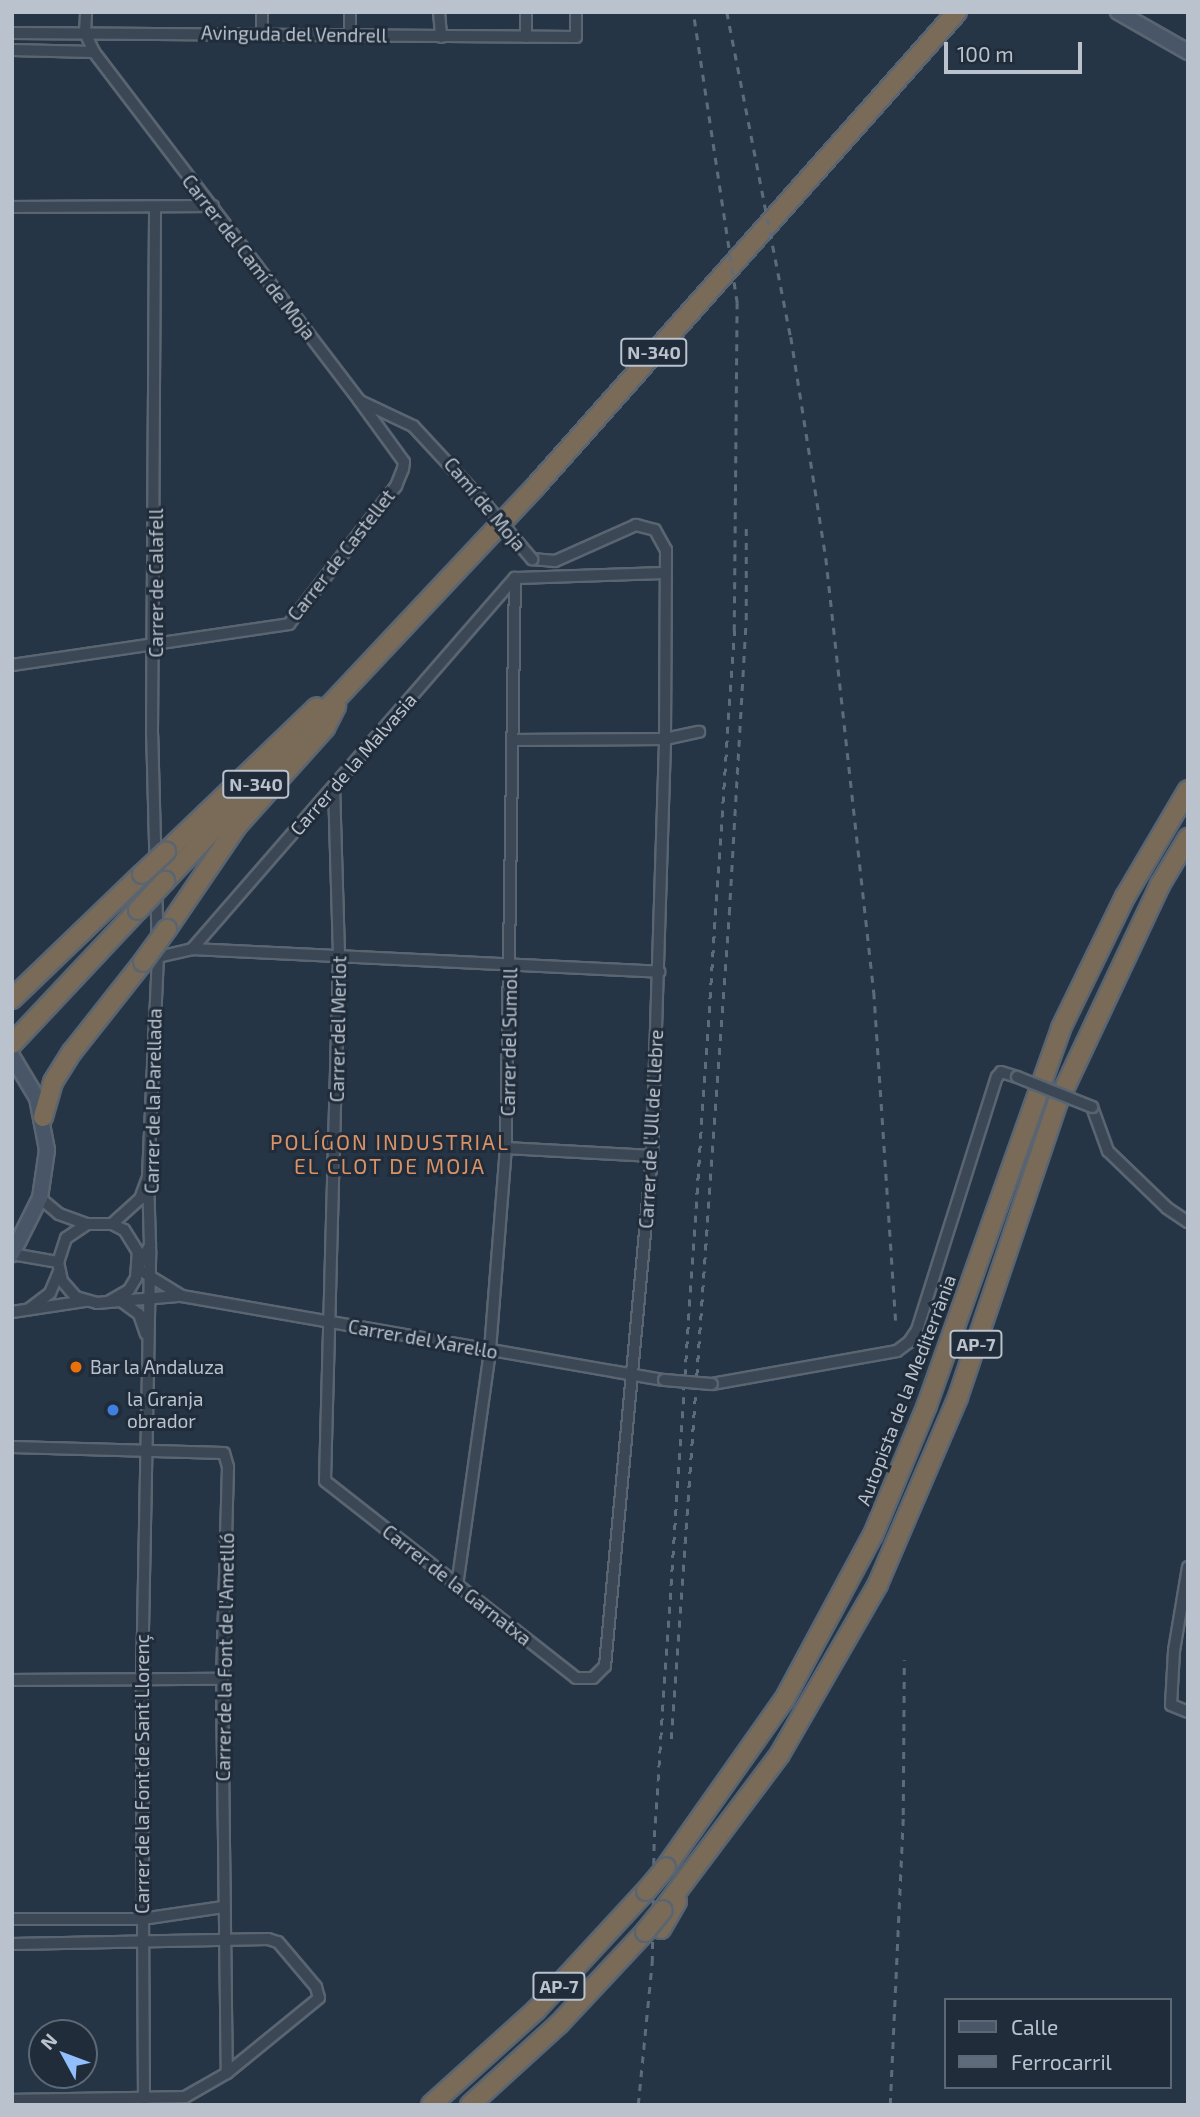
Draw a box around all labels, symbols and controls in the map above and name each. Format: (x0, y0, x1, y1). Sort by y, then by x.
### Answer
street label: Avinguda del Vendrell (200, 21, 388, 47)
scale bar (948, 28, 1086, 72)
text: 100 m (957, 41, 1014, 66)
street label: Carrer del Camí de Moja (177, 170, 321, 344)
road number: N-340 (619, 338, 689, 366)
street label: Camí de Moja (439, 453, 531, 555)
street label: Carrer de Castellet (283, 485, 399, 625)
street label: Carrer de Calafell (145, 508, 167, 658)
street label: Carrer de la Malvasia (285, 688, 421, 840)
road number: N-340 (221, 770, 291, 798)
street label: Carrer del Merlot (325, 955, 351, 1103)
street label: Carrer del Sumoll (496, 967, 522, 1117)
street label: Carrer de la Parellada (140, 1008, 166, 1194)
street label: Carrer de l'Ull de Llebre (634, 1028, 668, 1230)
district label: POLÍGON INDUSTRIAL EL CLOT DE MOJA (272, 1129, 508, 1179)
street label: Autopista de la Mediterrània (851, 1271, 961, 1509)
street label: Carrer del Xarel·lo (346, 1315, 500, 1363)
road number: AP-7 (948, 1330, 1004, 1358)
place label: Bar la Andaluza (90, 1356, 225, 1378)
marker: Bar la Andaluza (68, 1359, 84, 1375)
place label: la Granja obrador (127, 1388, 204, 1432)
marker: la Granja obrador (105, 1402, 121, 1418)
street label: Carrer de la Garnatxa (378, 1520, 536, 1650)
street label: Carrer de la Font de l'Ametlló (211, 1532, 239, 1782)
street label: Carrer de la Font de Sant Llorenç (131, 1634, 153, 1914)
road number: AP-7 (531, 1972, 587, 2000)
legend (944, 1998, 1172, 2089)
text: Calle (1011, 2014, 1058, 2039)
north arrow (28, 2019, 98, 2089)
text: N (35, 2028, 61, 2054)
text: Ferrocarril (1011, 2049, 1112, 2074)

